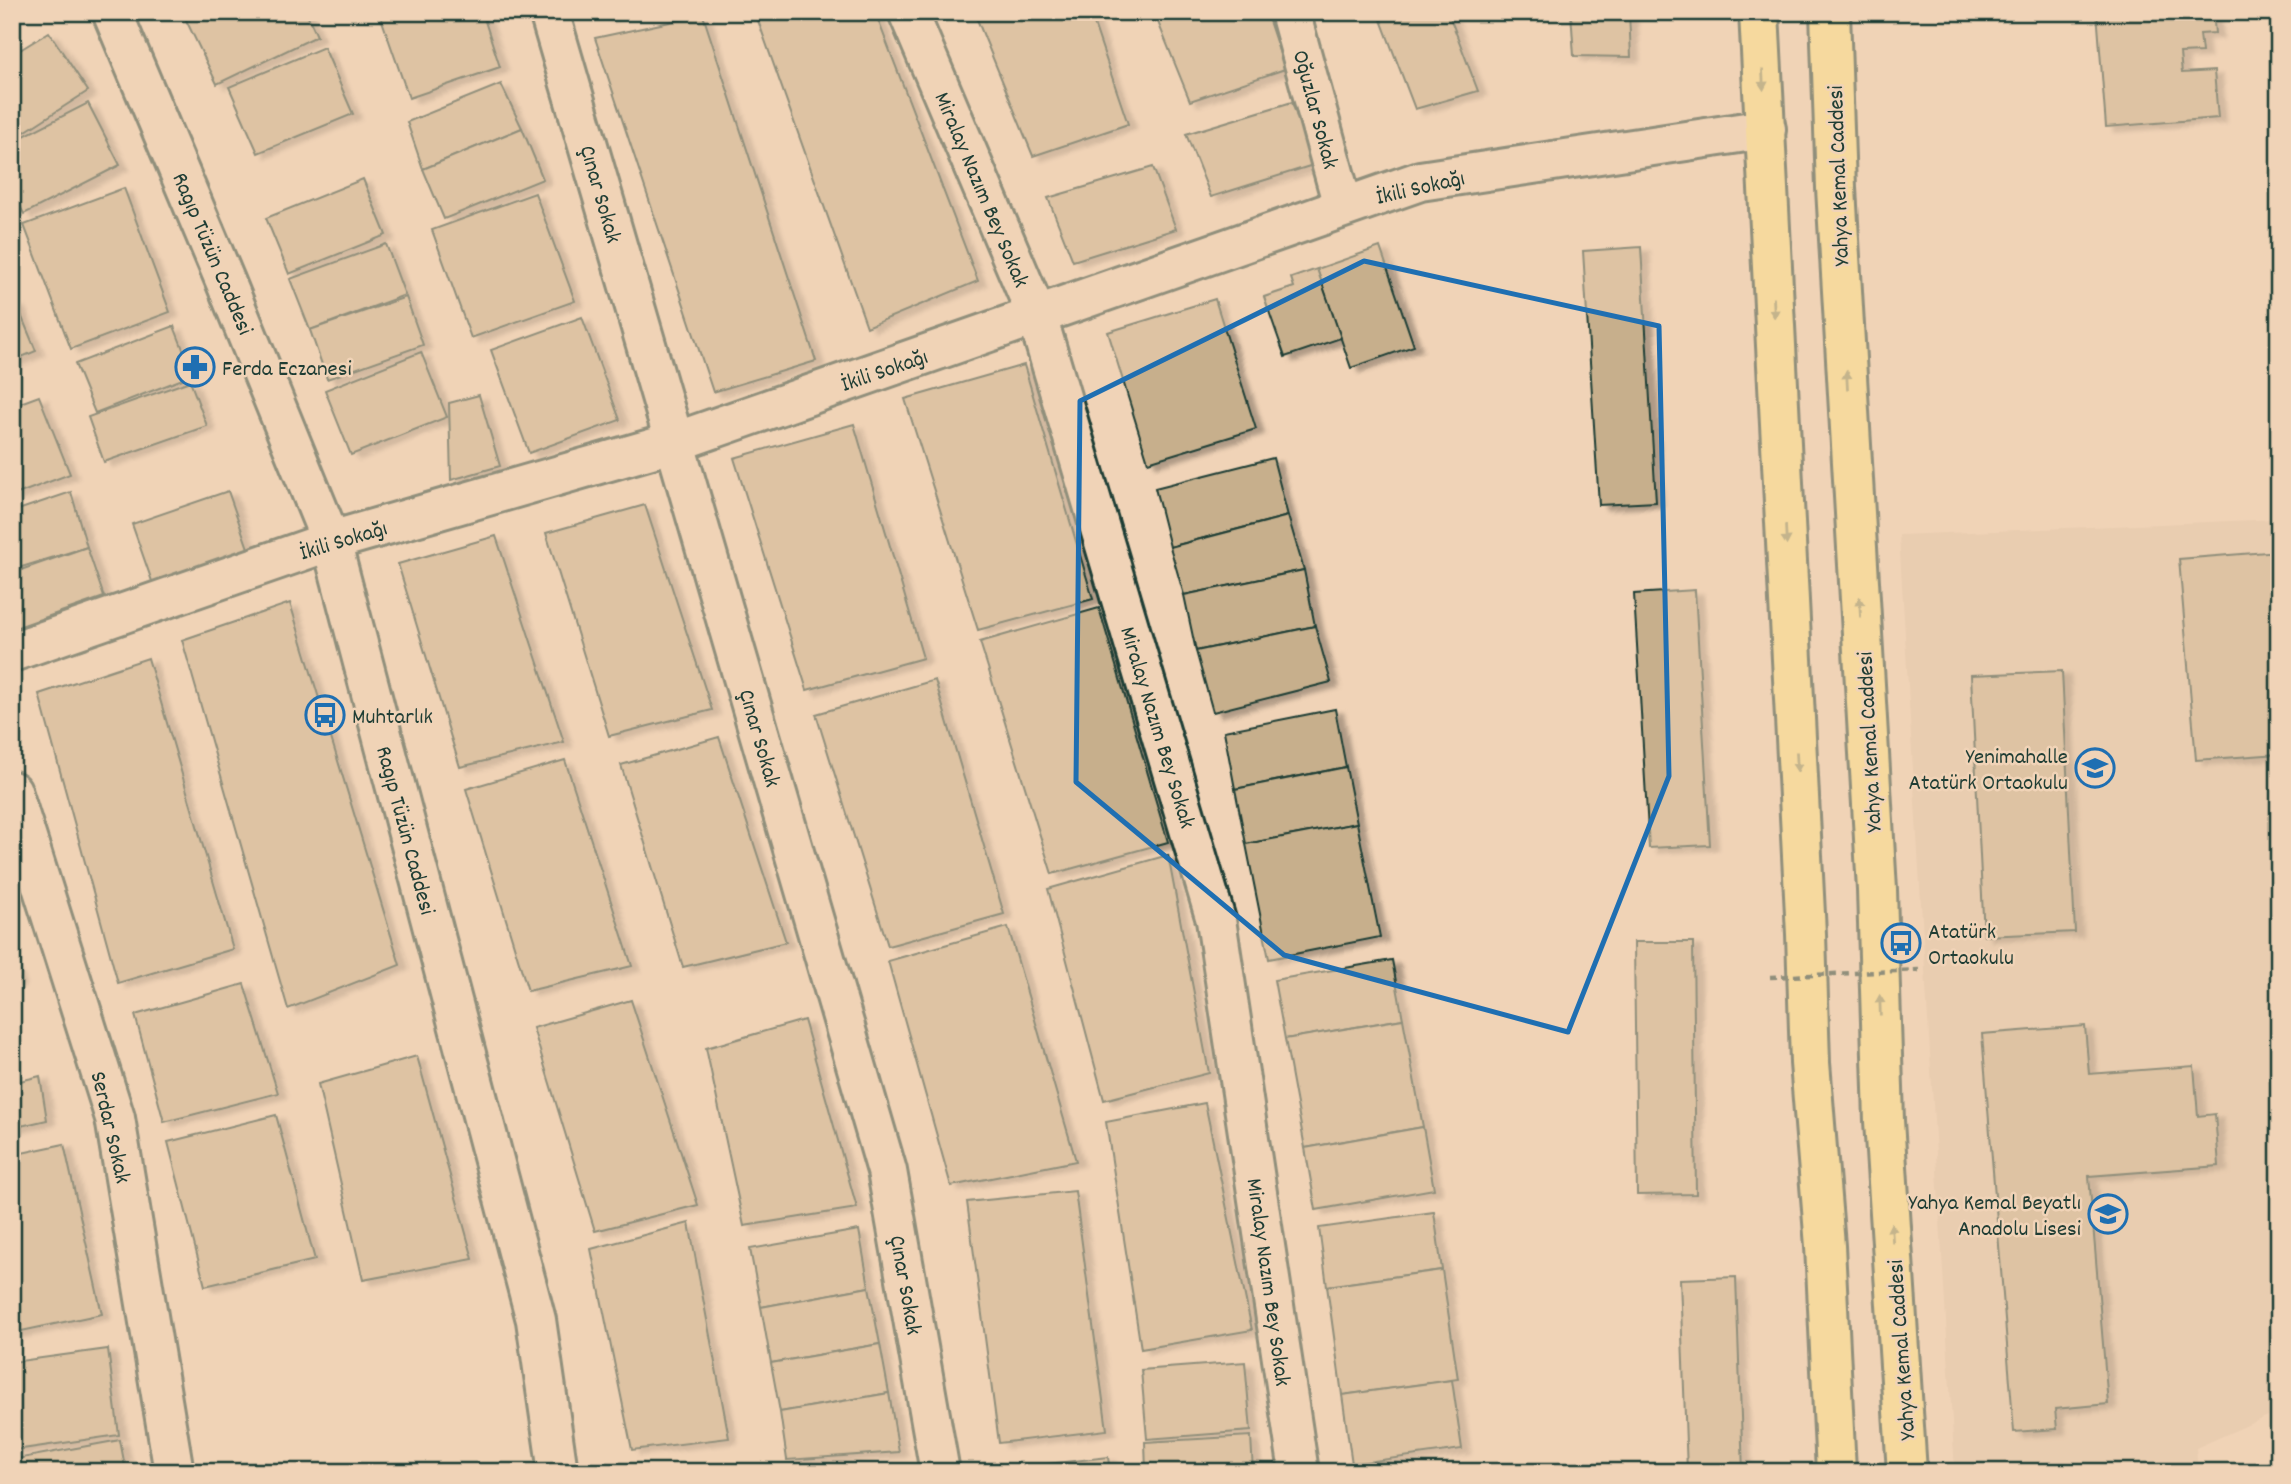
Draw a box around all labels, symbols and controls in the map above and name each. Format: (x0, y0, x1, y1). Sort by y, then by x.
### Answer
street label: Oğuzlar Sokak (1282, 47, 1345, 173)
one-way arrow (1758, 70, 1769, 92)
street label: Yahya Kemal Caddesi (1821, 85, 1860, 267)
street label: Miralay Nazım Bey Sokak (924, 87, 1036, 293)
street label: Çınar Sokak (569, 142, 628, 248)
street label: İkili Sokağı (1373, 163, 1468, 216)
street label: Ragıp Tüzün Caddesi (162, 168, 260, 341)
one-way arrow (1769, 297, 1780, 319)
street label: İkili Sokağı (837, 342, 933, 403)
pharmacy icon: Ferda Eczanesi (174, 346, 216, 388)
place label: Ferda Eczanesi (222, 354, 352, 387)
one-way arrow (1841, 369, 1852, 391)
street label: İkili Sokağı (296, 513, 392, 571)
one-way arrow (1780, 524, 1791, 546)
one-way arrow (1855, 596, 1866, 618)
street label: Miralay Nazım Bey Sokak (1109, 623, 1202, 833)
street label: Yahya Kemal Caddesi (1850, 651, 1893, 833)
street label: Çınar Sokak (728, 686, 787, 792)
bus stop icon: Muhtarlık (304, 694, 346, 736)
place label: Muhtarlık (352, 702, 433, 735)
place label: Yenimahalle Atatürk Ortaokulu (1909, 742, 2068, 801)
street label: Ragıp Tüzün Caddesi (365, 743, 442, 919)
school or university icon: Yenimahalle Atatürk Ortaokulu (2074, 747, 2116, 789)
one-way arrow (1791, 751, 1802, 773)
place label: Atatürk Ortaokulu (1928, 917, 2014, 976)
bus stop icon: Atatürk Ortaokulu (1880, 922, 1922, 964)
one-way arrow (1874, 994, 1886, 1016)
street label: Serdar Sokak (80, 1068, 138, 1187)
street label: Miralay Nazım Bey Sokak (1236, 1176, 1297, 1389)
place label: Yahya Kemal Beyatlı Anadolu Lisesi (1909, 1188, 2081, 1247)
school or university icon: Yahya Kemal Beyatlı Anadolu Lisesi (2087, 1193, 2129, 1235)
one-way arrow (1886, 1221, 1897, 1243)
street label: Çınar Sokak (879, 1233, 928, 1338)
street label: Yahya Kemal Caddesi (1881, 1258, 1926, 1441)

